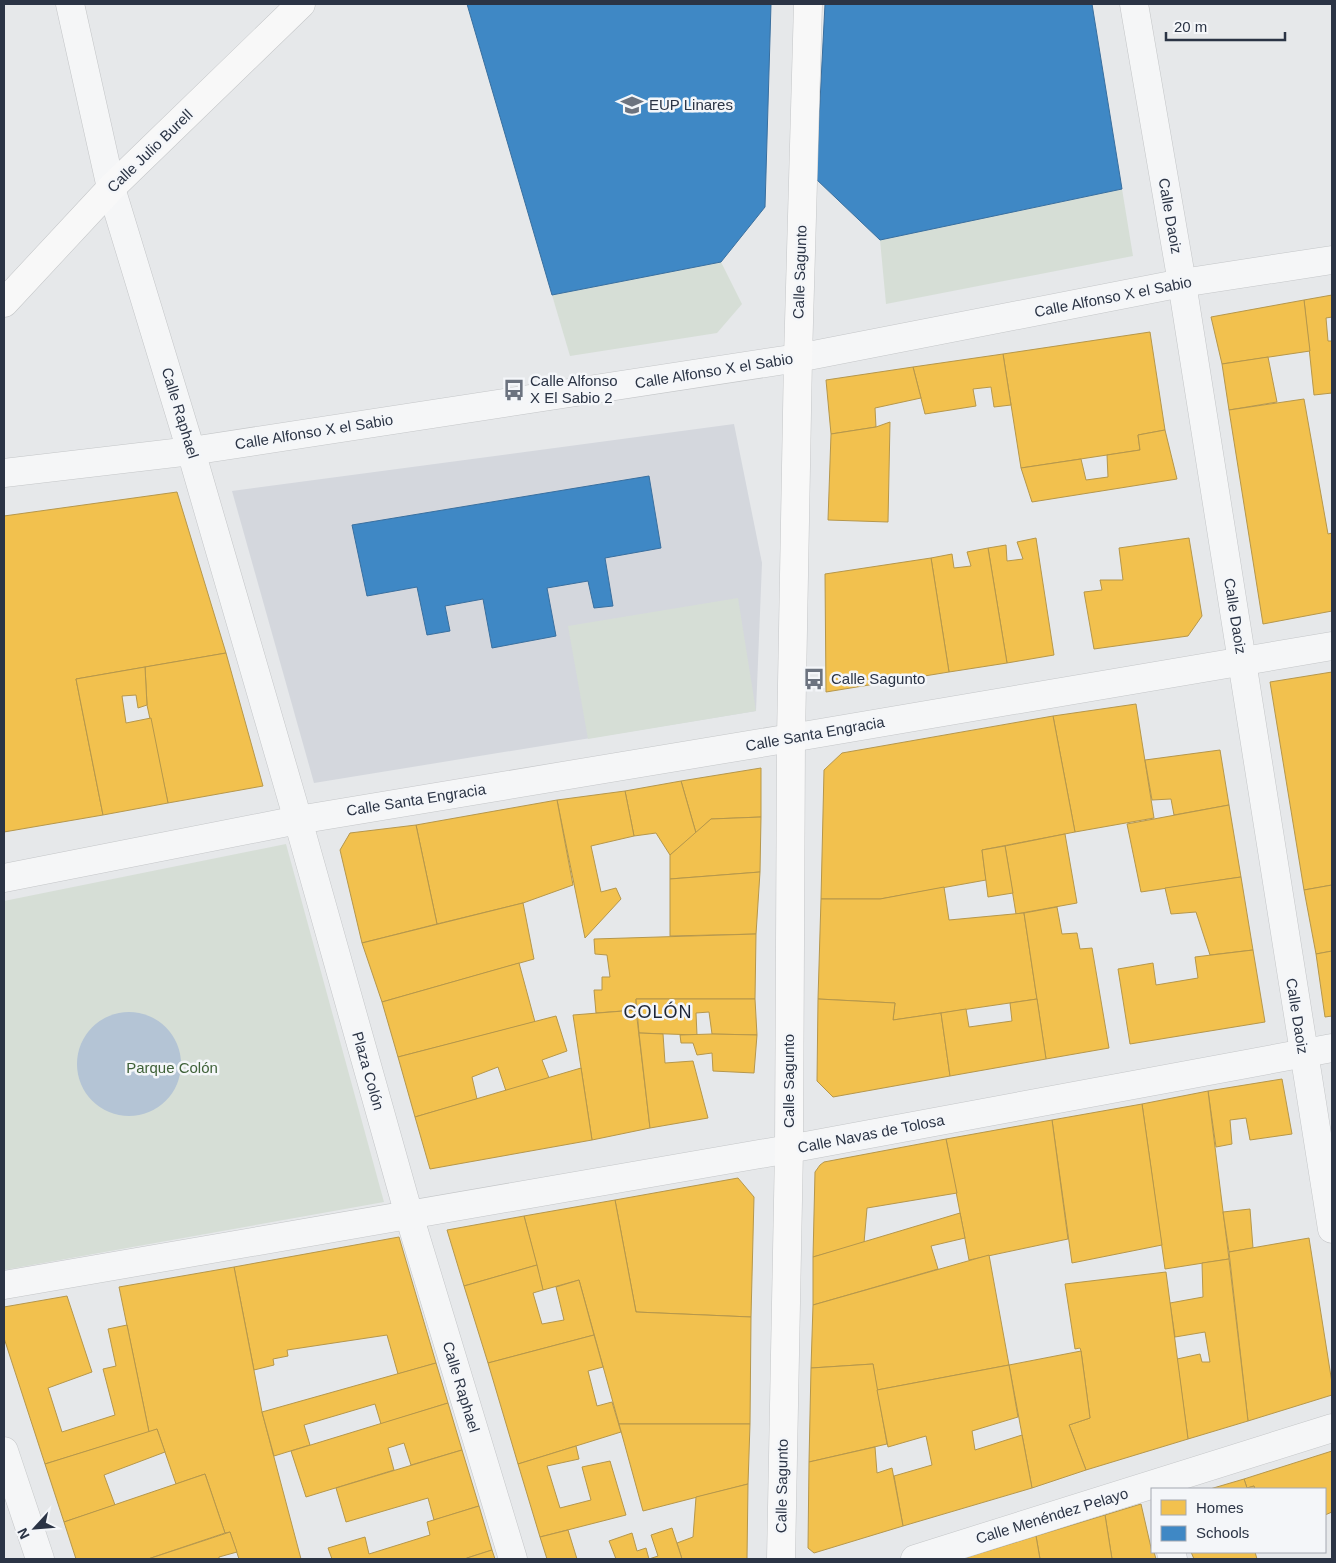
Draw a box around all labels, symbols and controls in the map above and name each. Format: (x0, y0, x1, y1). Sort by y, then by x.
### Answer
scale bar (1166, 10, 1285, 42)
text: 20 m (1174, 18, 1207, 35)
school or university icon: EUP Linares (619, 92, 645, 118)
place label: EUP Linares (649, 96, 733, 113)
street label: Calle Julio Burell (104, 106, 196, 196)
street label: Calle Daoiz (1155, 177, 1186, 255)
street label: Calle Sagunto (789, 225, 810, 319)
street label: Calle Alfonso X el Sabio (1033, 273, 1193, 320)
street label: Calle Alfonso X el Sabio (634, 350, 794, 391)
street label: Calle Raphael (159, 365, 202, 460)
place label: Calle Alfonso X El Sabio 2 (530, 372, 618, 406)
bus stop icon: Calle Alfonso X El Sabio 2 (501, 377, 527, 403)
street label: Calle Alfonso X el Sabio (234, 411, 394, 452)
street label: Calle Daoiz (1221, 577, 1250, 655)
bus stop icon: Calle Sagunto (801, 666, 827, 692)
place label: Calle Sagunto (831, 670, 925, 687)
street label: Calle Santa Engracia (744, 713, 886, 754)
street label: Calle Santa Engracia (345, 780, 487, 819)
street label: Calle Daoiz (1283, 977, 1312, 1055)
district label: COLÓN (623, 1001, 693, 1022)
street label: Plaza Colón (349, 1030, 388, 1112)
street label: Calle Sagunto (780, 1034, 797, 1128)
park label: Parque Colón (126, 1059, 218, 1076)
street label: Calle Navas de Tolosa (796, 1111, 946, 1156)
street label: Calle Raphael (440, 1339, 483, 1434)
street label: Calle Sagunto (772, 1439, 791, 1533)
street label: Calle Menéndez Pelayo (974, 1484, 1130, 1547)
legend (1151, 1488, 1326, 1553)
text: Homes (1196, 1499, 1244, 1516)
north arrow (10, 1503, 60, 1553)
text: Schools (1196, 1524, 1249, 1541)
text: N (14, 1526, 33, 1542)

